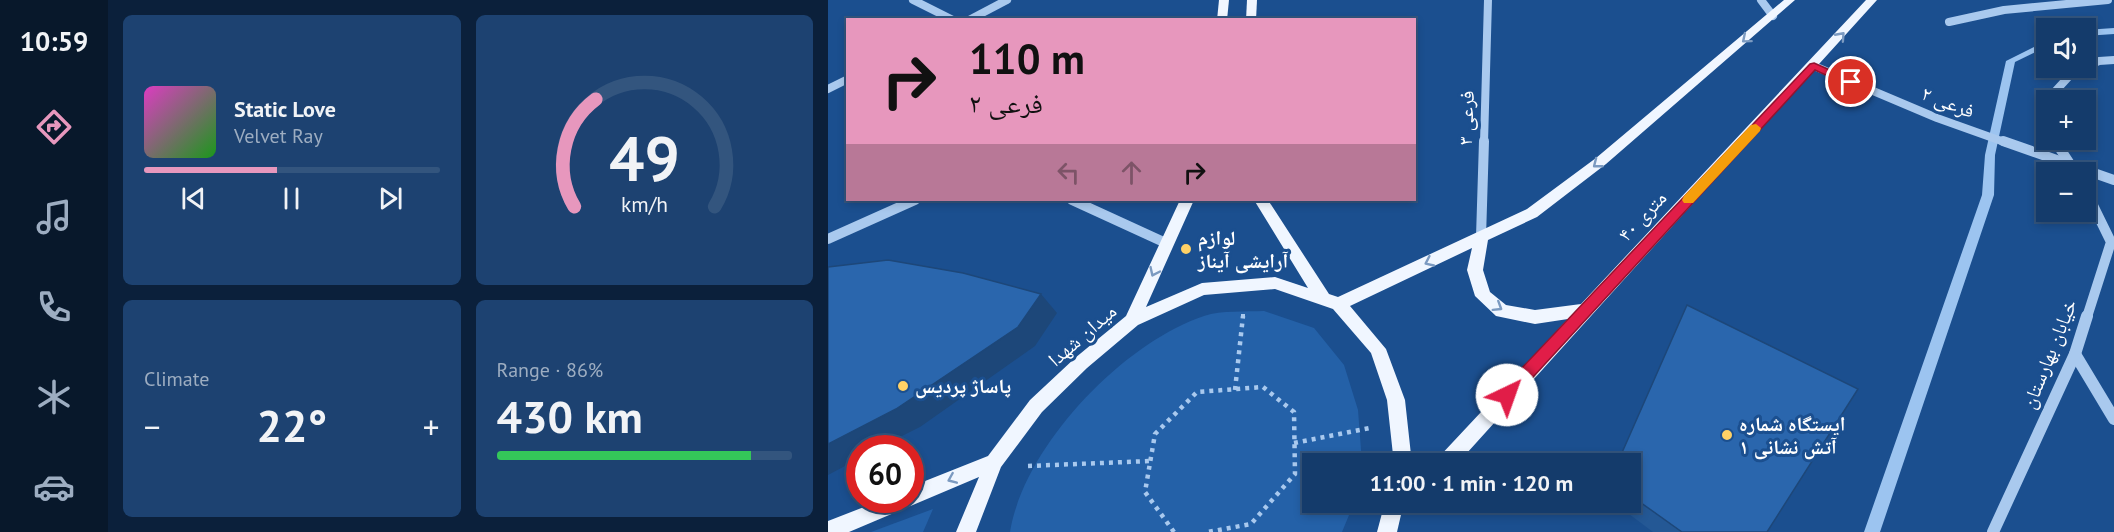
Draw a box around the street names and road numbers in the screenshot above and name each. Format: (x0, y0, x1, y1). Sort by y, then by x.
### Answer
street label: فرعی ۲ (1918, 80, 1978, 124)
street label: فرعی ۳ (1452, 90, 1480, 146)
street label: ۴۰ متری (1612, 185, 1672, 247)
street label: خیابان بهارستان (2015, 295, 2083, 412)
street label: میدان شهدا (1042, 298, 1122, 372)

